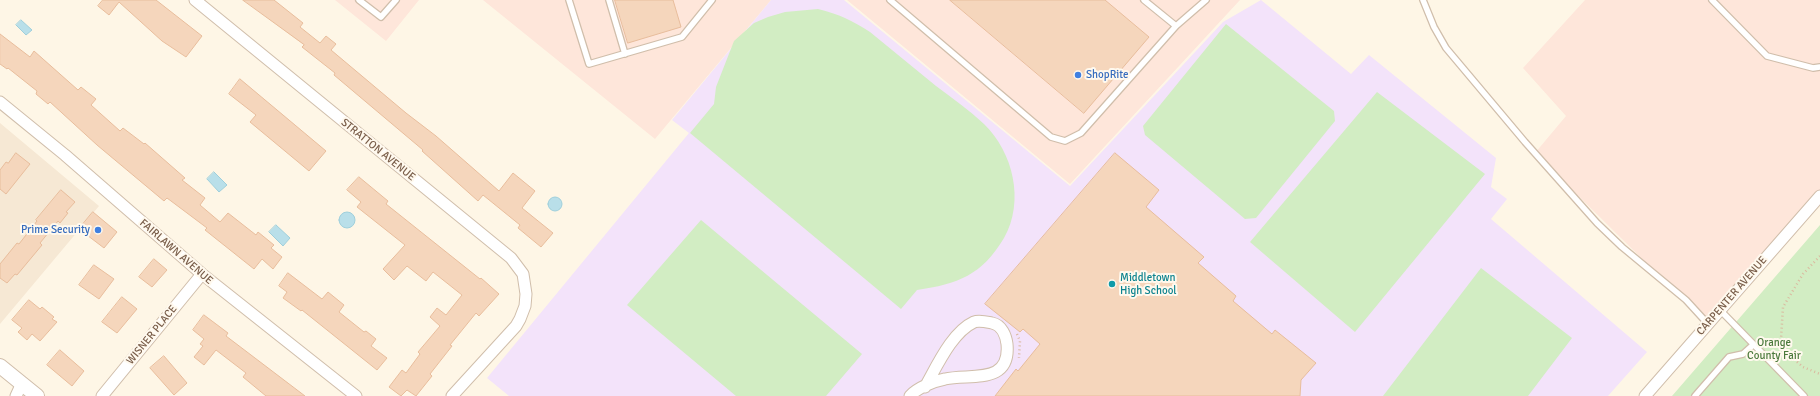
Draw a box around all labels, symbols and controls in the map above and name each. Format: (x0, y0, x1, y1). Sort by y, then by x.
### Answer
place label: ShopRite (1086, 68, 1128, 82)
marker: ShopRite (1073, 70, 1083, 80)
street label: STRATTON AVENUE (338, 116, 418, 184)
street label: FAIRLAWN AVENUE (137, 217, 215, 287)
place label: Prime Security (21, 223, 90, 237)
marker: Prime Security (93, 225, 103, 235)
street label: CARPENTER AVENUE (1694, 254, 1770, 338)
place label: Middletown High School (1120, 271, 1177, 297)
marker: Middletown High School (1107, 279, 1117, 289)
street label: WISNER PLACE (124, 303, 180, 367)
park label: Orange County Fair (1747, 336, 1801, 362)

